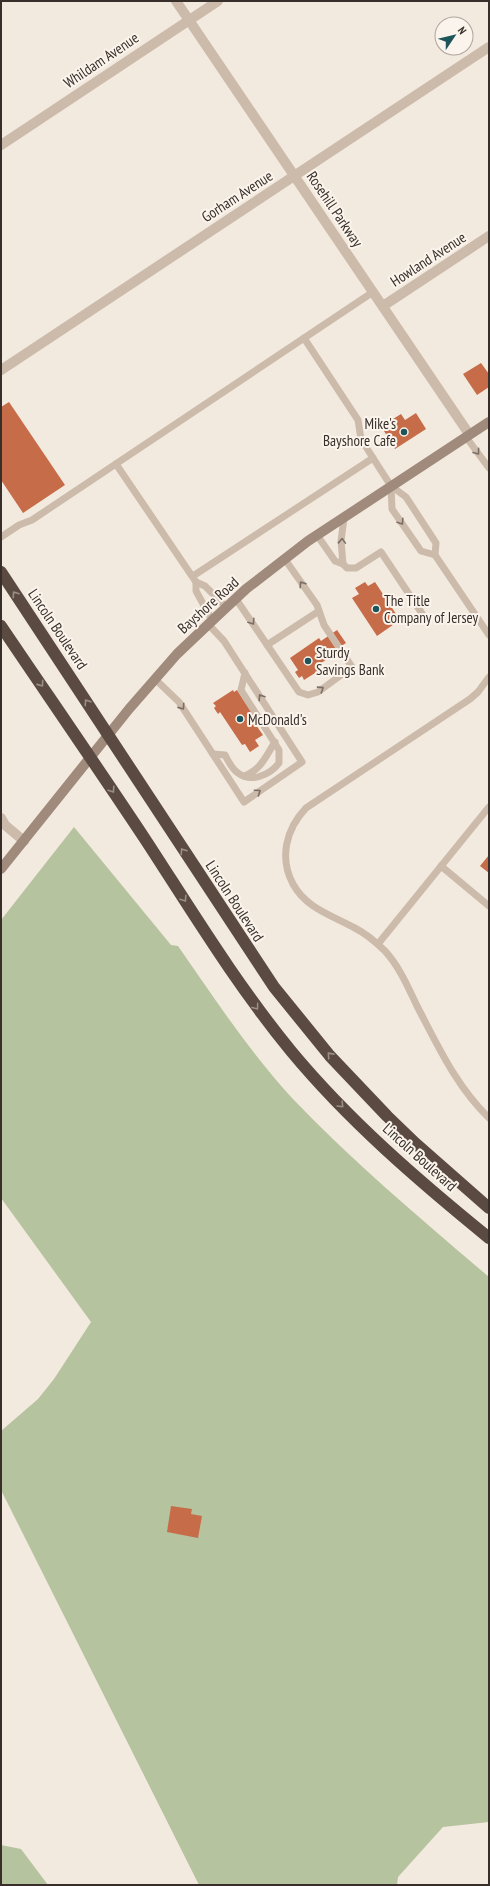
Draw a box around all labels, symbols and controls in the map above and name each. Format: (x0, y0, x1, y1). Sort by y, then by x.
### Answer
north arrow (434, 16, 474, 56)
text: N (455, 24, 470, 37)
street label: Whildam Avenue (60, 28, 142, 92)
street label: Gorham Avenue (198, 166, 276, 226)
street label: Rosehill Parkway (303, 168, 367, 251)
street label: Howland Avenue (387, 227, 469, 291)
place label: Mike's Bayshore Cafe (323, 414, 396, 450)
marker: Mike's Bayshore Cafe (399, 427, 409, 437)
one-way arrow (472, 448, 479, 455)
one-way arrow (396, 518, 403, 525)
one-way arrow (337, 538, 346, 544)
street label: Bayshore Road (173, 573, 243, 637)
one-way arrow (300, 582, 307, 589)
street label: Lincoln Boulevard (24, 585, 92, 673)
one-way arrow (12, 591, 20, 598)
place label: The Title Company of Jersey (384, 591, 478, 627)
marker: The Title Company of Jersey (371, 604, 381, 614)
one-way arrow (247, 618, 255, 625)
place label: Sturdy Savings Bank (316, 643, 384, 679)
marker: Sturdy Savings Bank (303, 656, 313, 666)
one-way arrow (36, 680, 44, 687)
one-way arrow (317, 686, 324, 694)
one-way arrow (258, 694, 265, 701)
one-way arrow (84, 699, 92, 706)
one-way arrow (177, 703, 185, 710)
place label: McDonald's (248, 710, 307, 729)
marker: McDonald's (235, 714, 245, 724)
one-way arrow (108, 786, 115, 793)
one-way arrow (254, 789, 261, 797)
one-way arrow (181, 848, 188, 855)
street label: Lincoln Boulevard (202, 857, 268, 945)
one-way arrow (179, 895, 186, 902)
one-way arrow (251, 1002, 258, 1009)
one-way arrow (327, 1053, 334, 1060)
one-way arrow (336, 1100, 344, 1108)
street label: Lincoln Boulevard (379, 1119, 461, 1195)

